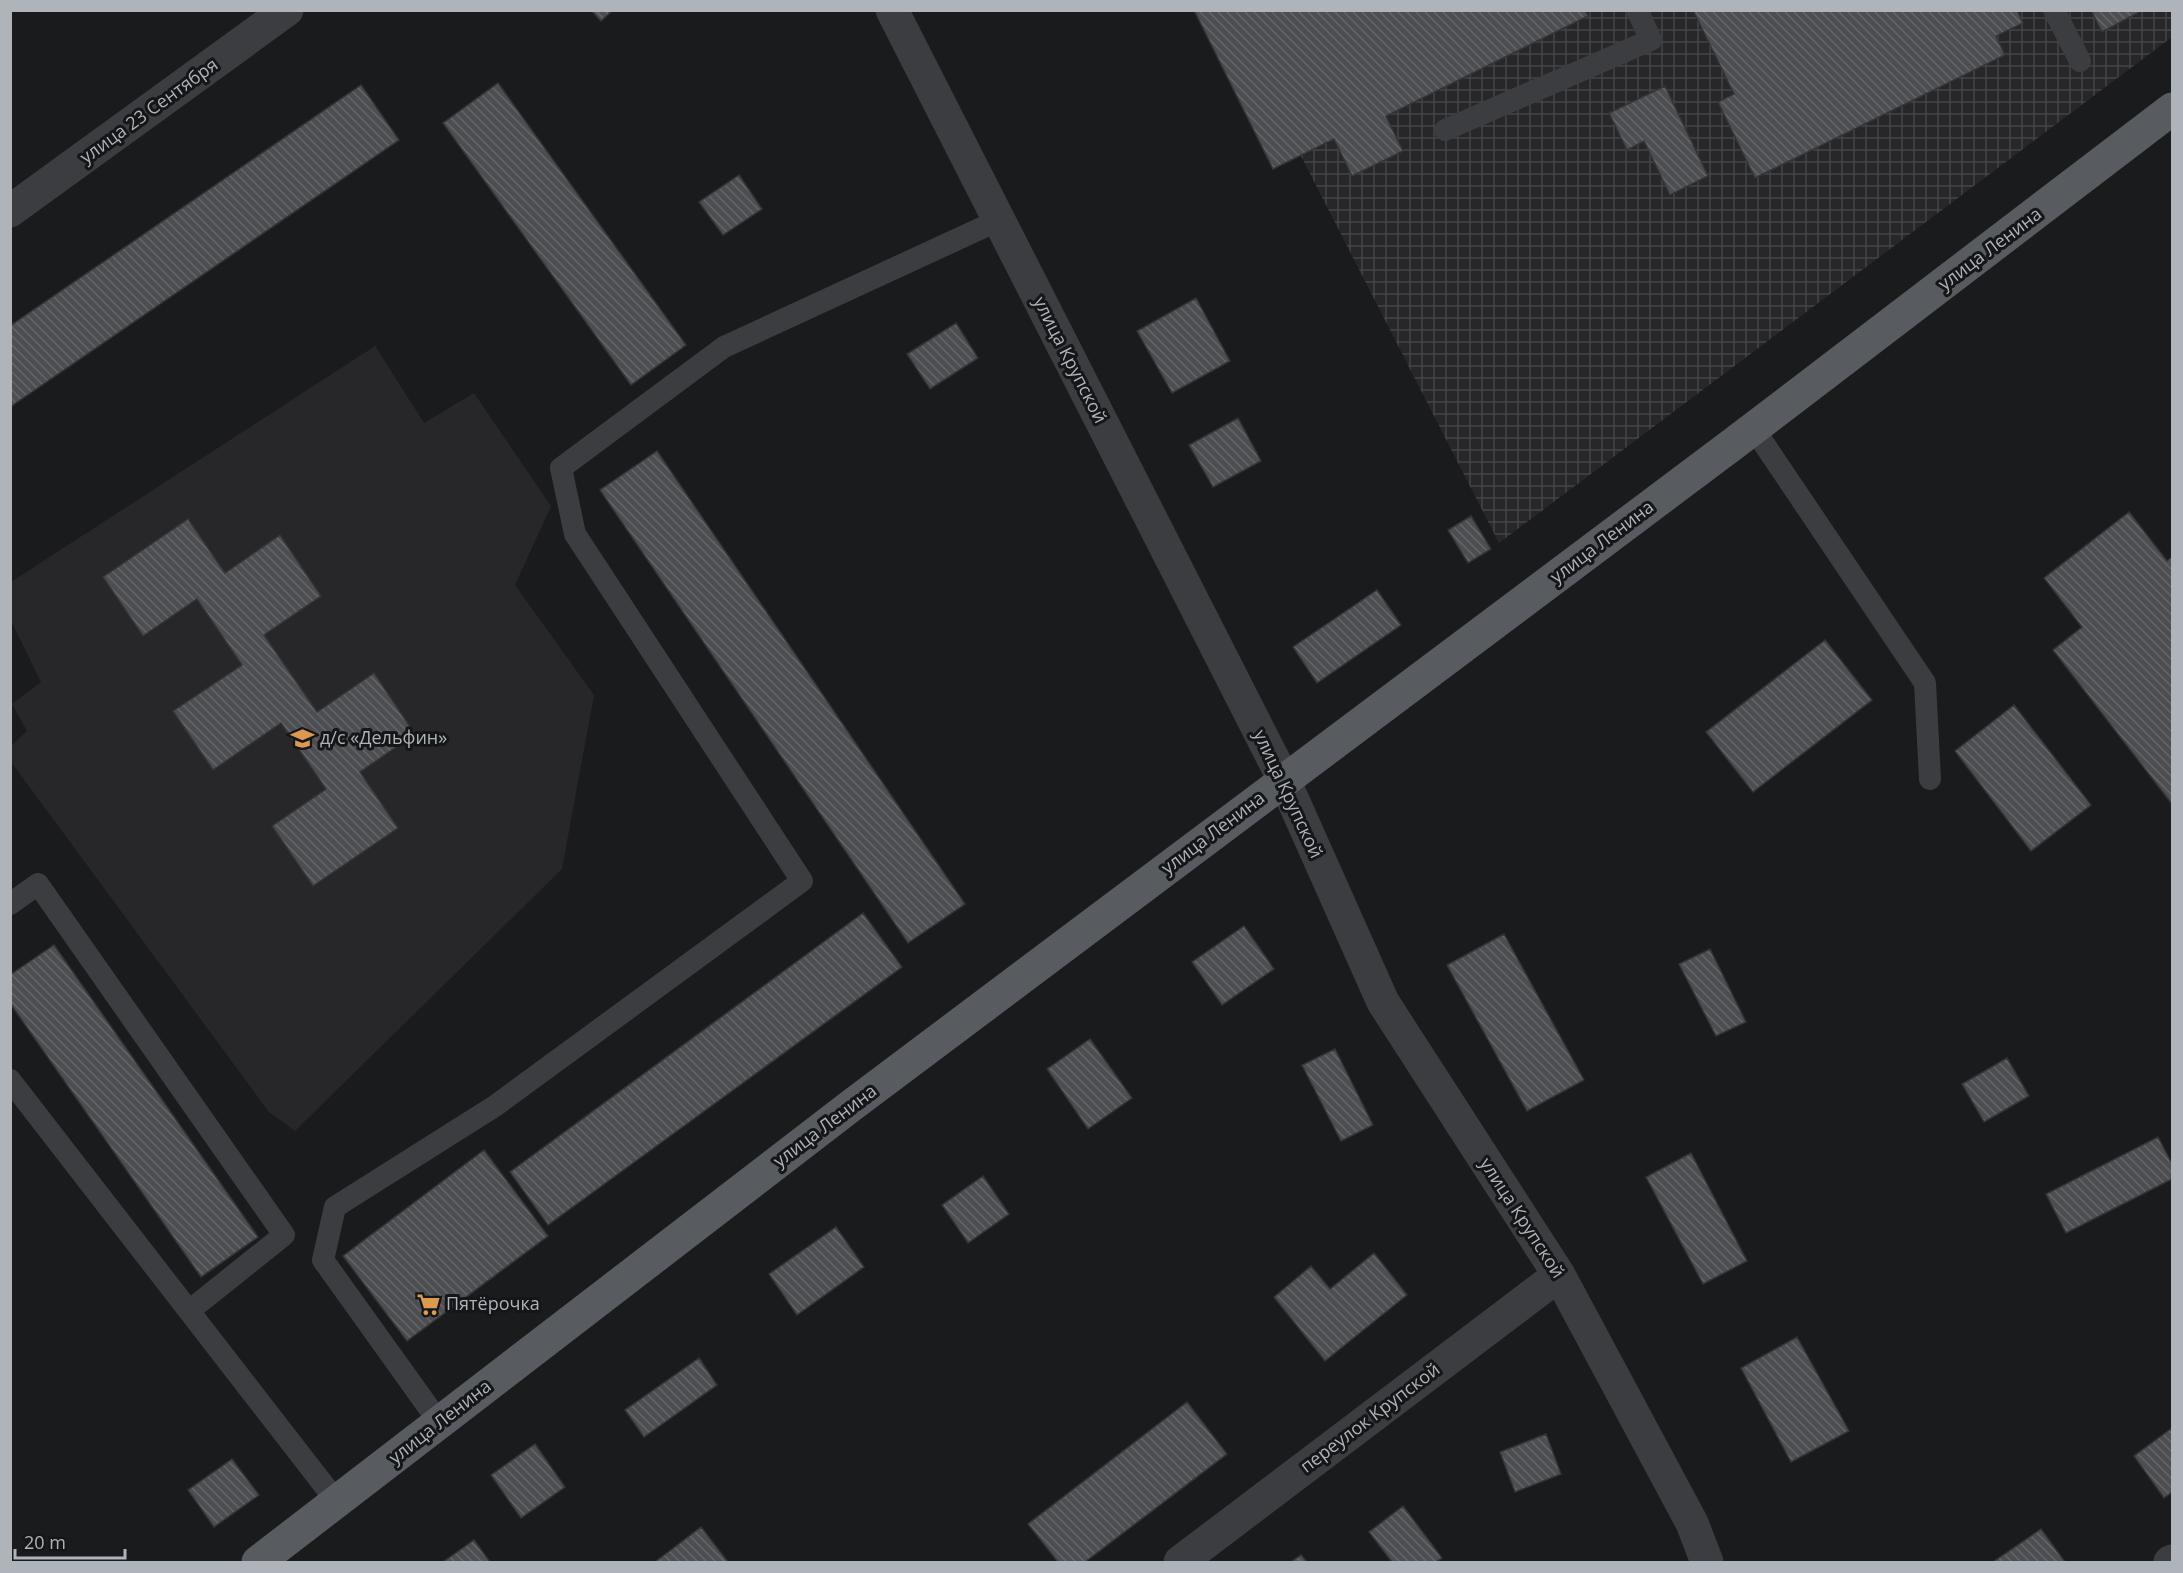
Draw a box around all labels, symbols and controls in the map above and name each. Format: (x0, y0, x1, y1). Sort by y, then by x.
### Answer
street label: улица 23 Сентября (75, 52, 222, 168)
street label: улица Ленина (1933, 201, 2046, 295)
street label: улица Крупской (1029, 292, 1113, 427)
street label: улица Ленина (1545, 494, 1658, 588)
school or university icon: д/с «Дельфин» (289, 725, 315, 751)
place label: д/с «Дельфин» (320, 725, 447, 749)
street label: улица Крупской (1249, 725, 1329, 862)
street label: улица Ленина (1156, 785, 1269, 879)
street label: улица Ленина (768, 1078, 881, 1172)
street label: улица Крупской (1475, 1153, 1571, 1282)
supermarket icon: Пятёрочка (415, 1291, 441, 1317)
place label: Пятёрочка (446, 1291, 540, 1315)
street label: переулок Крупской (1295, 1357, 1444, 1478)
street label: улица Ленина (383, 1374, 496, 1469)
scale bar (15, 1522, 124, 1560)
text: 20 m (24, 1530, 66, 1554)

